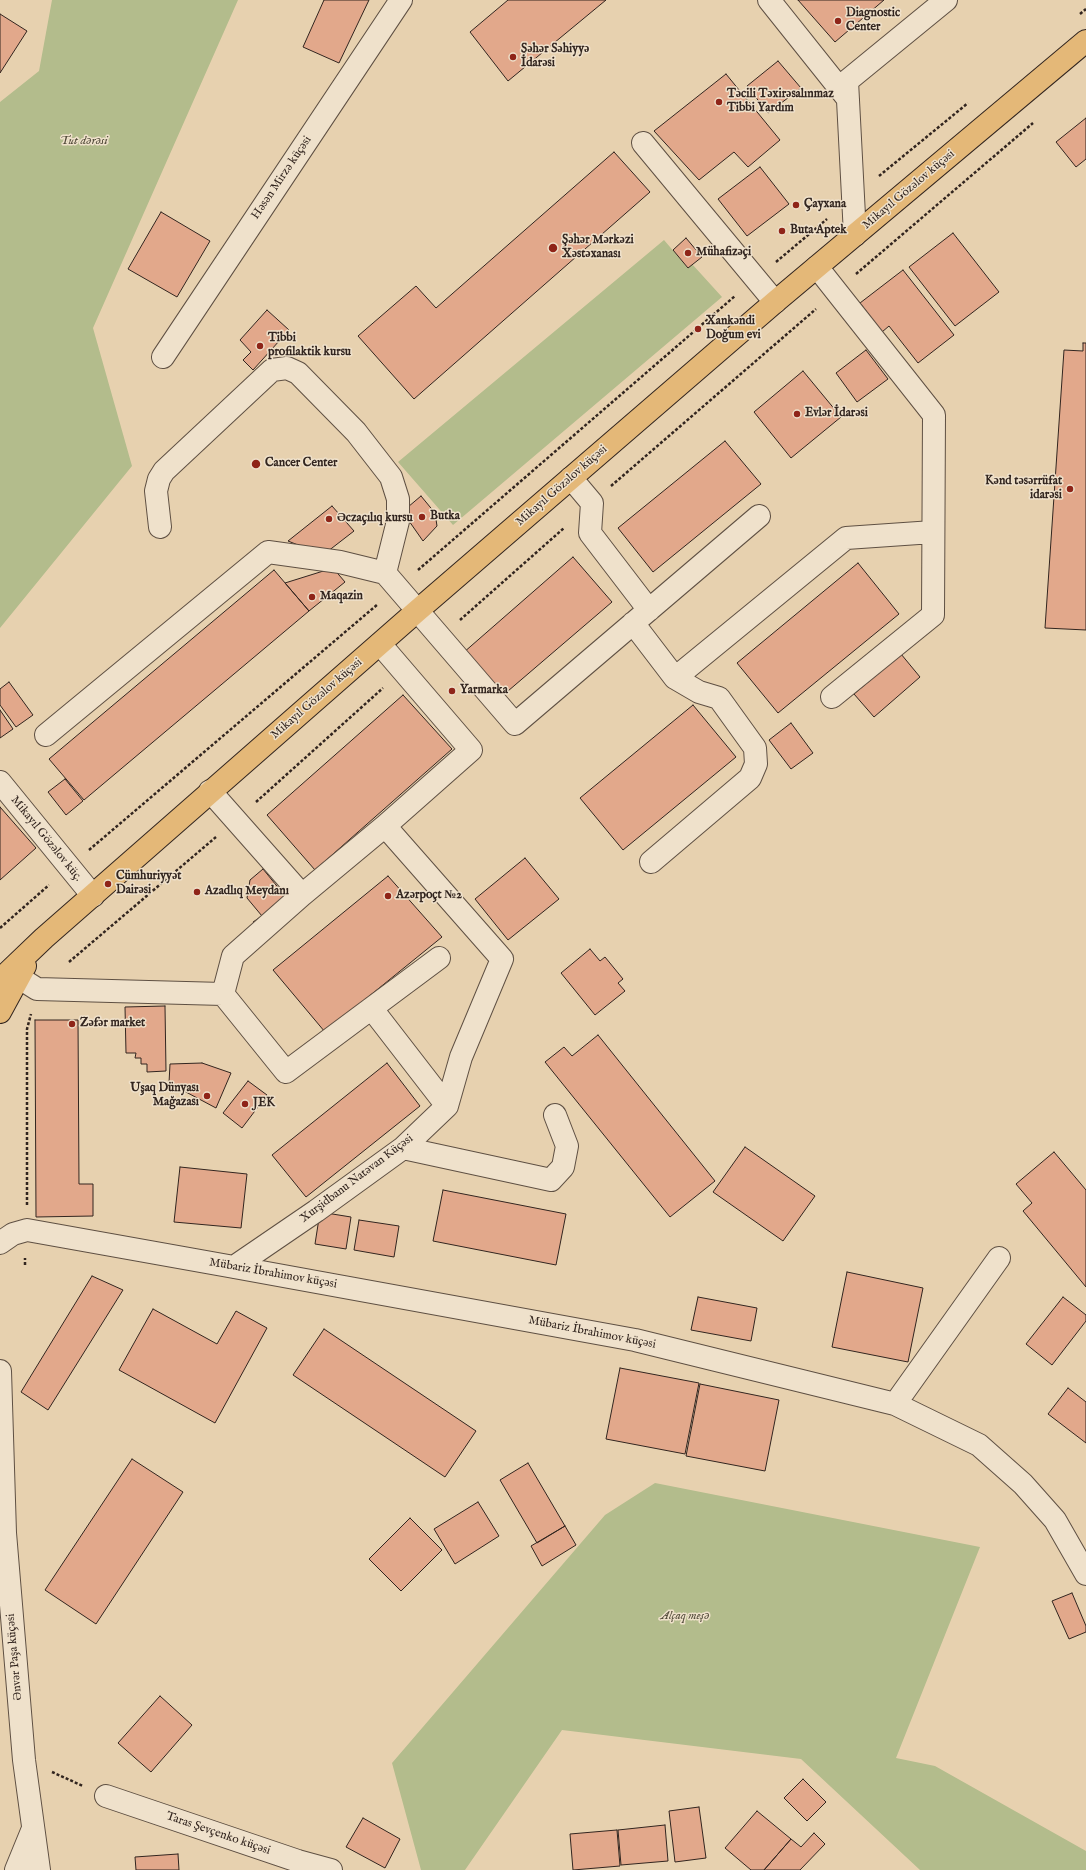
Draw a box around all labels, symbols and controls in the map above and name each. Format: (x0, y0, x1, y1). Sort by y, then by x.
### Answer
place label: Diagnostic Center (846, 7, 900, 35)
marker: Diagnostic Center (833, 16, 843, 26)
place label: Şəhər Səhiyyə İdarəsi (521, 43, 589, 71)
marker: Şəhər Səhiyyə İdarəsi (508, 52, 518, 62)
place label: Təcili Təxirəsalınmaz Tibbi Yardım (727, 88, 834, 116)
marker: Təcili Təxirəsalınmaz Tibbi Yardım (714, 97, 724, 107)
street label: Həsən Mirzə küçəsi (249, 134, 315, 222)
park label: Tut dərəsi (60, 135, 108, 149)
street label: Mikayıl Gözəlov küçəsi (860, 147, 958, 233)
place label: Çayxana (804, 198, 846, 212)
marker: Çayxana (791, 200, 801, 210)
place label: Buta Aptek (790, 224, 847, 238)
marker: Buta Aptek (777, 226, 787, 236)
place label: Şəhər Mərkəzi Xəstəxanası (562, 234, 634, 262)
marker: Şəhər Mərkəzi Xəstəxanası (547, 242, 559, 254)
place label: Mühafizəçi (696, 246, 751, 260)
marker: Mühafizəçi (683, 248, 693, 258)
place label: Xankəndi Doğum evi (706, 315, 761, 343)
marker: Xankəndi Doğum evi (693, 324, 703, 334)
place label: Tibbi profilaktik kursu (268, 332, 351, 360)
marker: Tibbi profilaktik kursu (255, 341, 265, 351)
place label: Evlər İdarəsi (805, 407, 868, 421)
marker: Evlər İdarəsi (792, 409, 802, 419)
street label: Mikayıl Gözəlov küçəsi (514, 443, 610, 529)
place label: Cancer Center (265, 457, 337, 471)
marker: Cancer Center (250, 458, 262, 470)
place label: Kənd təsərrüfat idarəsi (985, 475, 1062, 503)
marker: Kənd təsərrüfat idarəsi (1065, 484, 1075, 494)
place label: Butka (430, 510, 460, 524)
place label: Əczaçılıq kursu (337, 512, 413, 526)
marker: Butka (417, 512, 427, 522)
marker: Əczaçılıq kursu (324, 514, 334, 524)
place label: Maqazin (320, 590, 363, 604)
marker: Maqazin (307, 592, 317, 602)
street label: Mikayıl Gözəlov küçəsi (269, 656, 365, 742)
place label: Yarmarka (460, 684, 508, 698)
marker: Yarmarka (447, 686, 457, 696)
street label: Mikayıl Gözəlov küç. (7, 793, 85, 885)
place label: Cümhuriyyət Dairəsi (116, 870, 181, 898)
marker: Cümhuriyyət Dairəsi (103, 879, 113, 889)
place label: Azadlıq Meydanı (205, 885, 289, 899)
marker: Azadlıq Meydanı (192, 887, 202, 897)
place label: Azərpoçt №2 (396, 889, 462, 903)
marker: Azərpoçt №2 (383, 891, 393, 901)
place label: Zəfər market (80, 1017, 145, 1031)
marker: Zəfər market (67, 1019, 77, 1029)
place label: Uşaq Dünyası Mağazası (130, 1082, 199, 1110)
marker: Uşaq Dünyası Mağazası (202, 1091, 212, 1101)
place label: JEK (253, 1097, 275, 1111)
marker: JEK (240, 1099, 250, 1109)
street label: Xurşidbanu Natəvan Küçəsi (298, 1132, 416, 1226)
street label: Mübariz İbrahimov küçəsi (208, 1256, 338, 1292)
street label: Mübariz İbrahimov küçəsi (527, 1314, 657, 1352)
park label: Alçaq meşə (661, 1610, 709, 1624)
street label: Ənvər Paşa küçəsi (4, 1613, 26, 1701)
street label: Taras Şevçenko küçəsi (164, 1809, 272, 1859)

